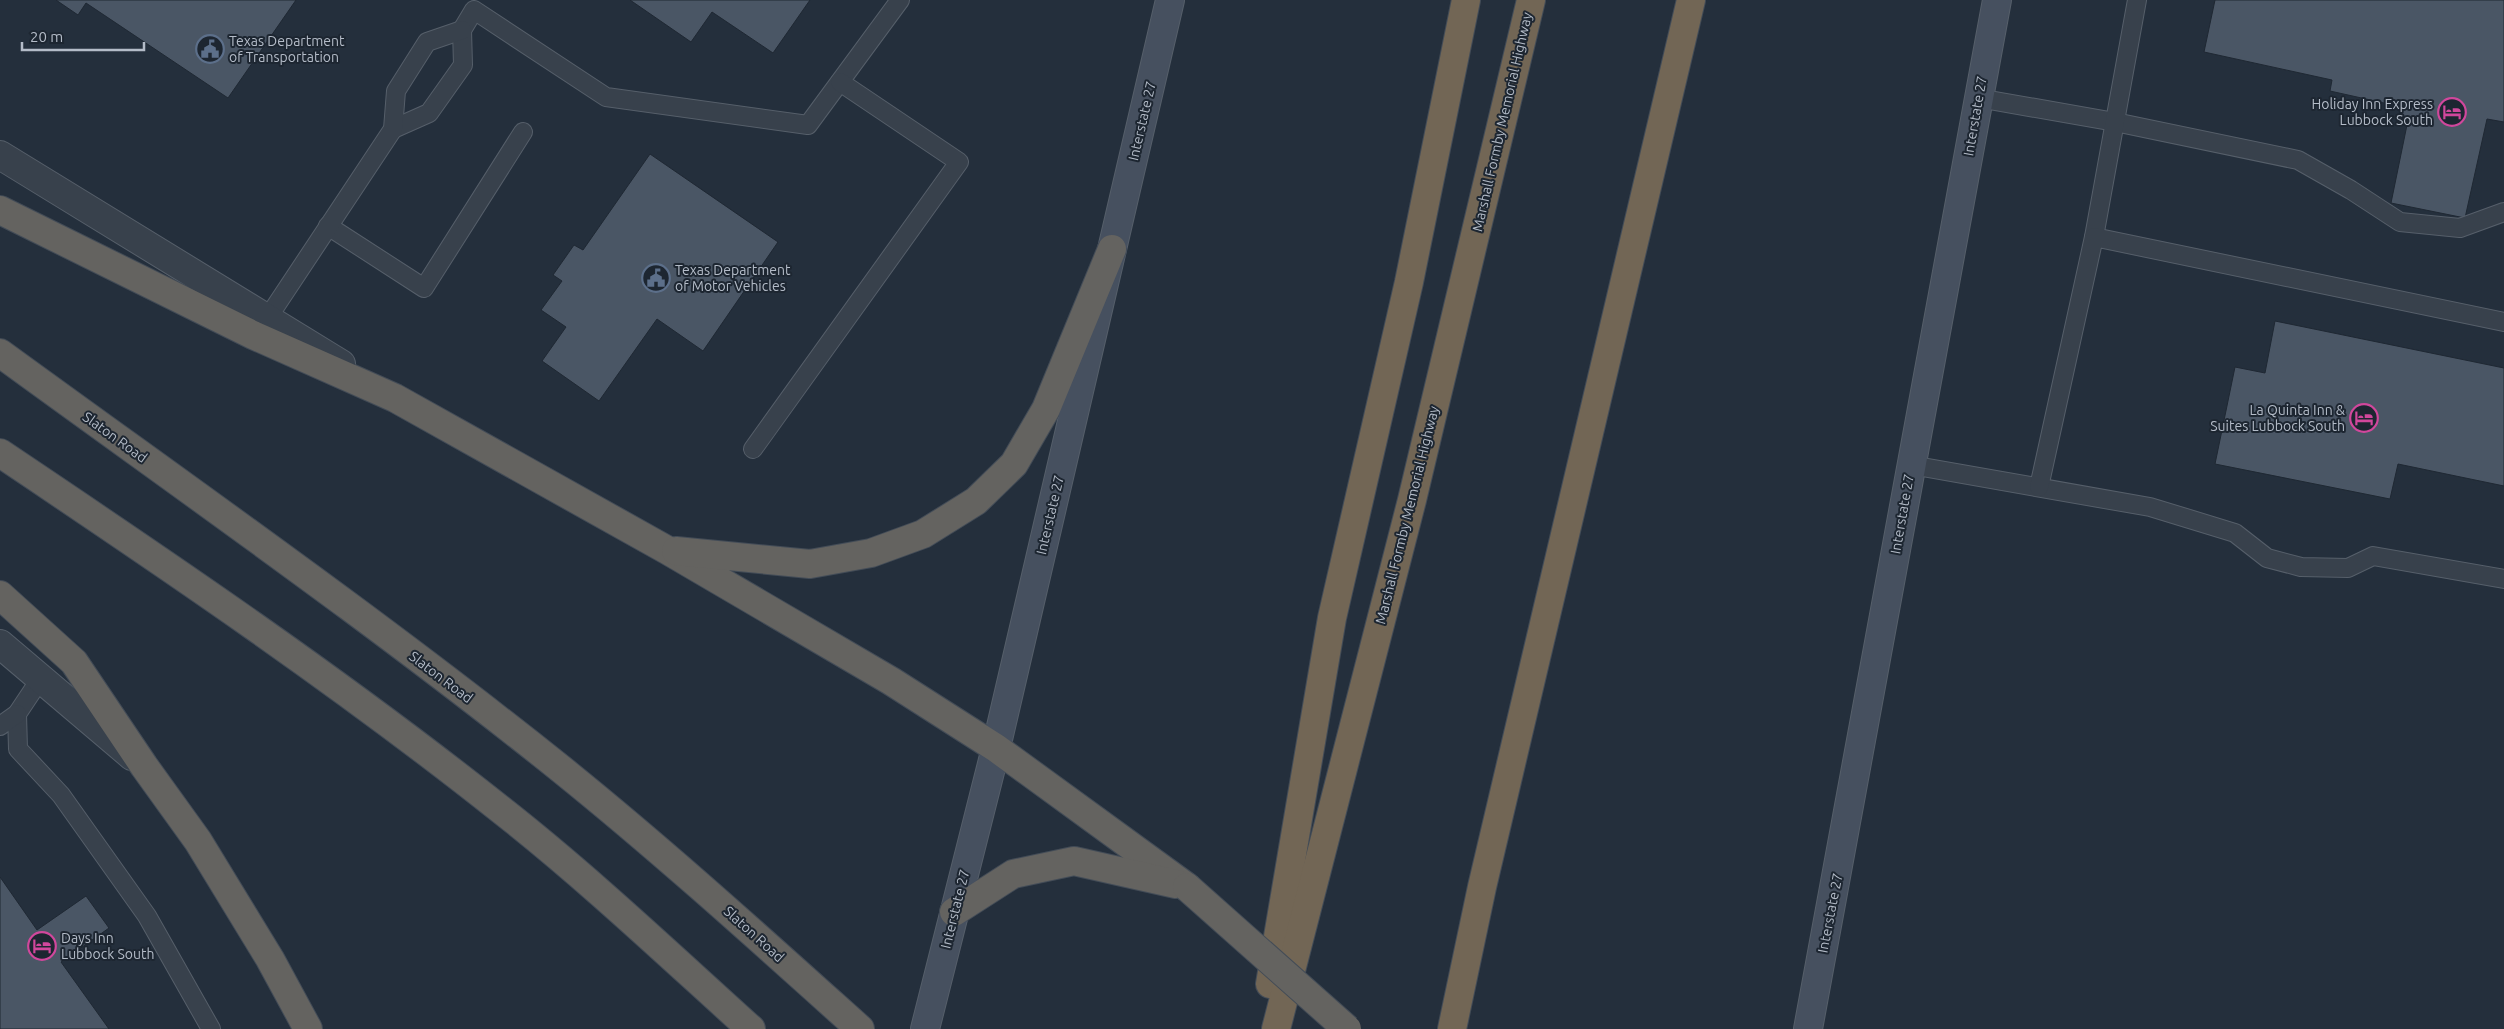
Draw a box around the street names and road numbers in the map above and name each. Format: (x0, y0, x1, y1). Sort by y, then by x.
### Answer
street label: Marshall Formby Memorial Highway (1469, 11, 1535, 233)
street label: Interstate 27 (1960, 75, 1990, 157)
street label: Interstate 27 (1125, 80, 1159, 162)
street label: Marshall Formby Memorial Highway (1372, 404, 1442, 626)
street label: Slaton Road (80, 408, 150, 466)
street label: Interstate 27 (1887, 473, 1917, 555)
street label: Interstate 27 (1033, 474, 1067, 556)
street label: Slaton Road (406, 648, 476, 706)
street label: Interstate 27 (937, 868, 973, 950)
street label: Interstate 27 (1814, 872, 1846, 954)
street label: Slaton Road (721, 903, 787, 965)

